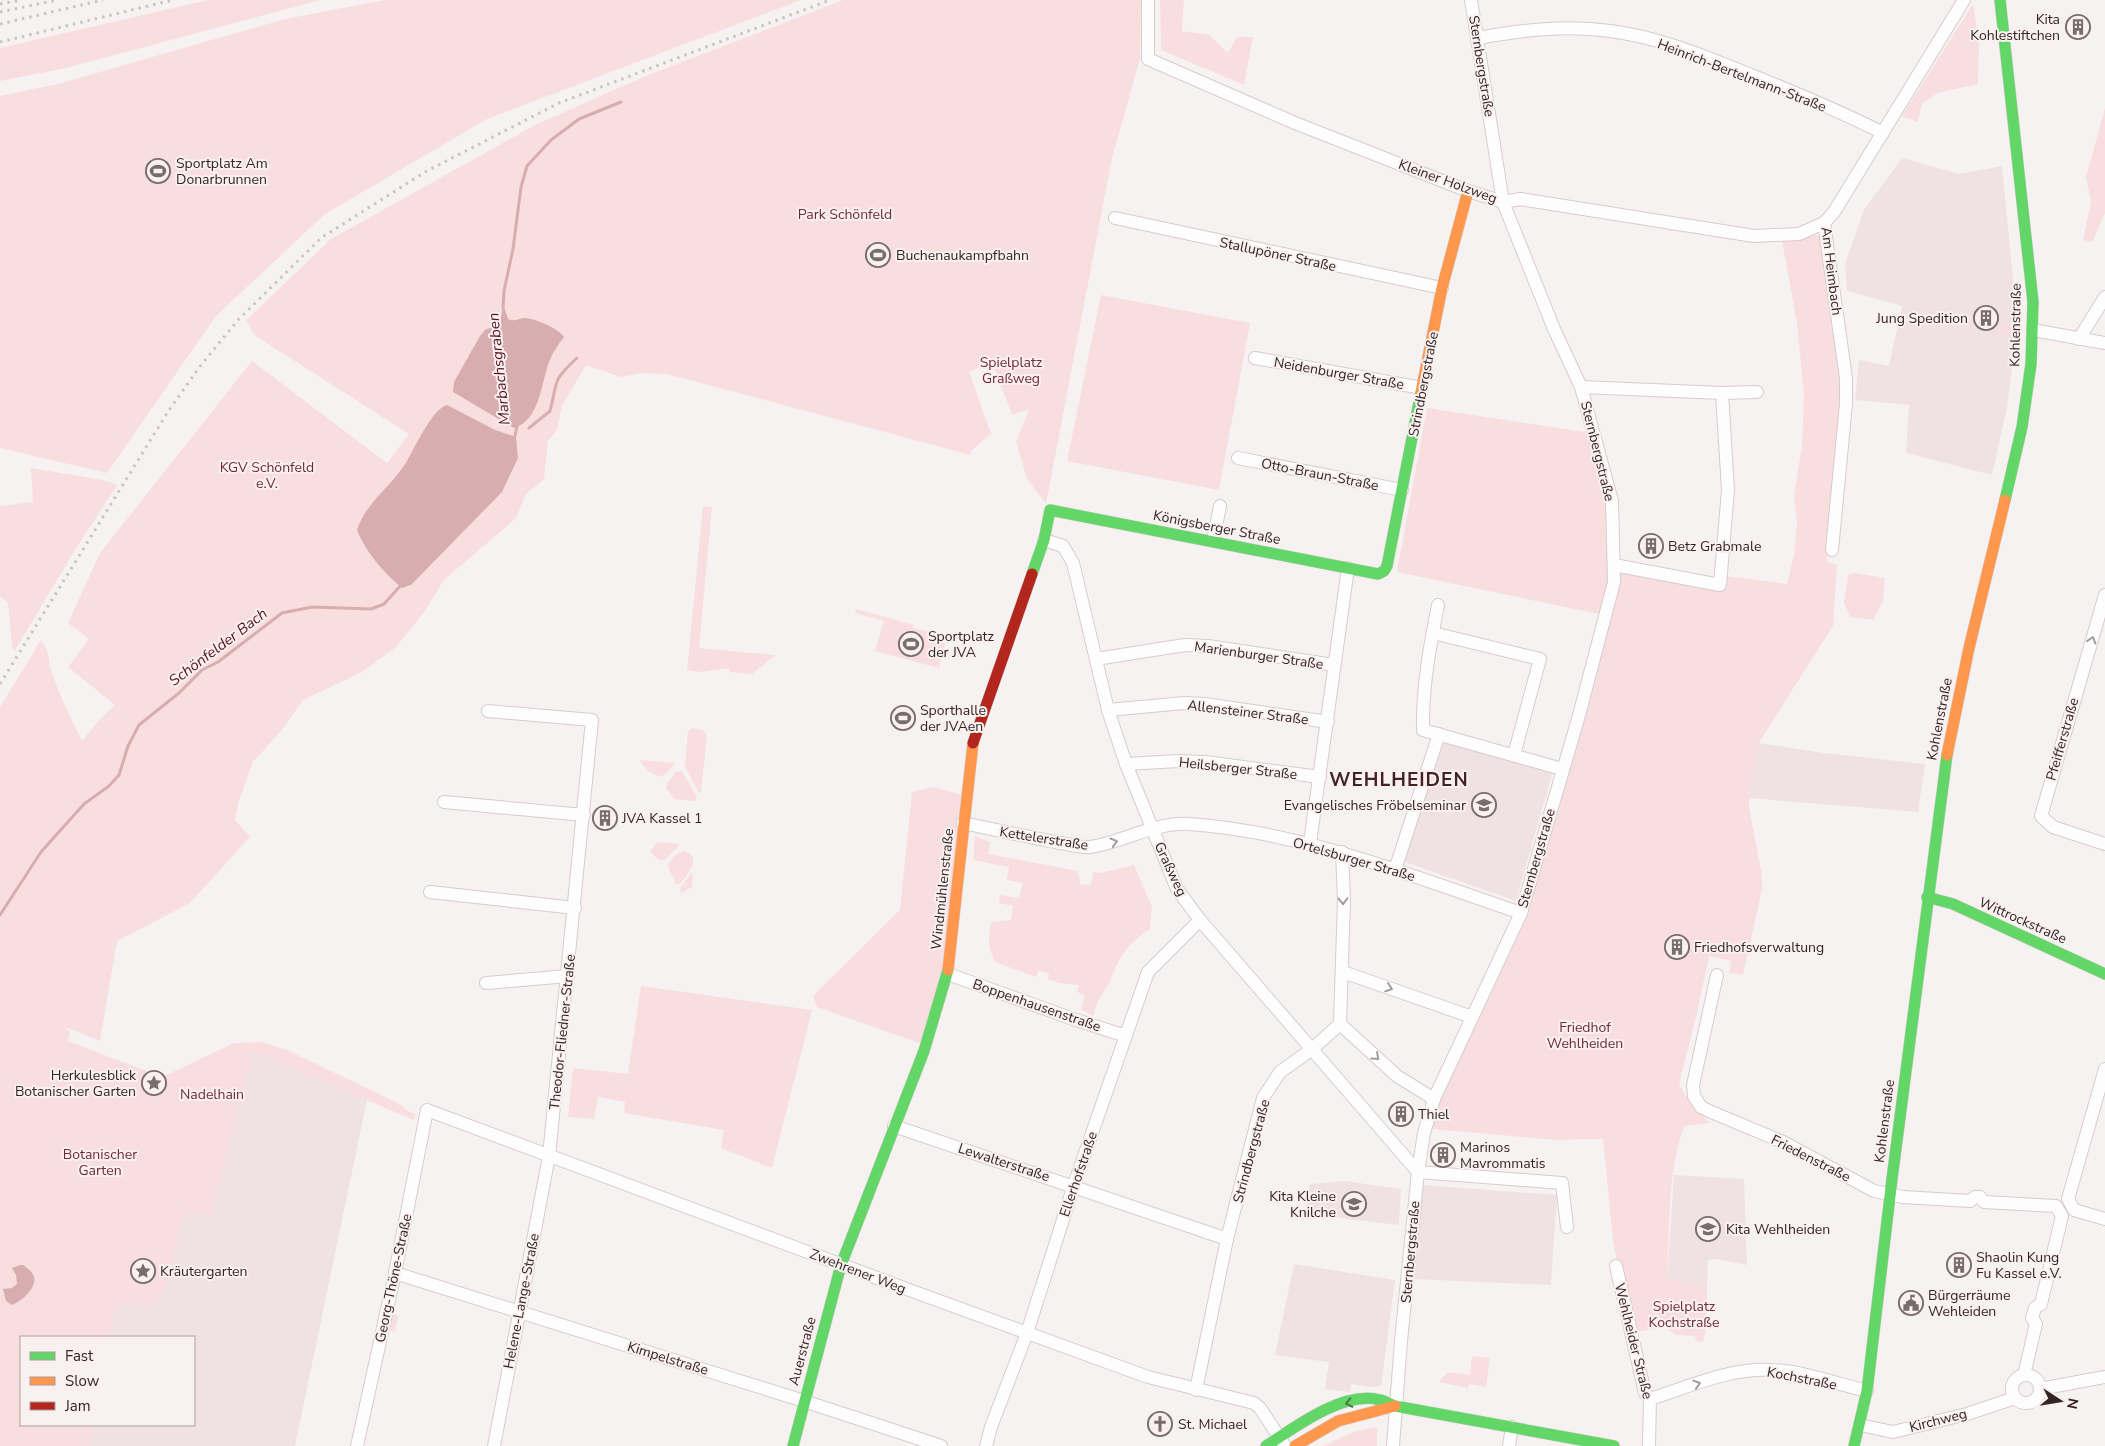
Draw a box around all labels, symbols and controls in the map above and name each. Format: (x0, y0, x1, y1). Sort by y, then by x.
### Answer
place label: Kita Kohlestiftchen (1970, 10, 2060, 45)
street label: Sternbergstraße (1464, 14, 1499, 118)
building icon: Kita Kohlestiftchen (2065, 14, 2091, 40)
street label: Heinrich-Bertelmann-Straße (1655, 34, 1829, 117)
place label: Sportplatz Am Donarbrunnen (176, 154, 268, 189)
street label: Kleiner Holzweg (1396, 155, 1500, 208)
sports icon: Sportplatz Am Donarbrunnen (145, 158, 171, 184)
park label: Park Schönfeld (798, 205, 892, 224)
street label: Am Heimbach (1817, 226, 1846, 316)
street label: Stallupöner Straße (1218, 233, 1338, 276)
sports icon: Buchenaukampfbahn (865, 242, 891, 268)
place label: Buchenaukampfbahn (896, 246, 1029, 265)
street label: Kohlenstraße (2005, 283, 2026, 367)
building icon: Jung Spedition (1973, 305, 1999, 331)
place label: Jung Spedition (1875, 309, 1968, 328)
water label: Marbachsgraben (483, 312, 515, 426)
street label: Strindbergstraße (1404, 330, 1443, 438)
park label: Spielplatz Graßweg (980, 353, 1043, 388)
street label: Neidenburger Straße (1272, 353, 1405, 394)
street label: Sternbergstraße (1576, 399, 1619, 503)
street label: Otto-Braun-Straße (1259, 454, 1380, 495)
park label: KGV Schönfeld e.V. (220, 458, 314, 493)
street label: Königsberger Straße (1152, 506, 1282, 549)
building icon: Betz Grabmale (1638, 533, 1664, 559)
place label: Betz Grabmale (1668, 537, 1762, 556)
water label: Schönfelder Bach (165, 603, 271, 691)
place label: Sportplatz der JVA (928, 627, 994, 662)
sports icon: Sportplatz der JVA (898, 631, 924, 657)
one-way arrow (2086, 636, 2096, 644)
street label: Marienburger Straße (1193, 637, 1325, 674)
street label: Kohlenstraße (1922, 676, 1957, 762)
street label: Allensteiner Straße (1186, 696, 1310, 729)
street label: Pfeifferstraße (2042, 696, 2083, 783)
place label: Sporthalle der JVAen (920, 701, 986, 736)
sports icon: Sporthalle der JVAen (890, 705, 916, 731)
street label: Heilsberger Straße (1178, 753, 1298, 784)
district label: WEHLHEIDEN (1329, 767, 1469, 793)
school or university icon: Evangelisches Fröbelseminar (1471, 792, 1497, 818)
place label: Evangelisches Fröbelseminar (1284, 796, 1466, 815)
building icon: JVA Kassel 1 (592, 805, 618, 831)
street label: Sternbergstraße (1513, 806, 1560, 910)
place label: JVA Kassel 1 (621, 809, 702, 828)
street label: Kettelerstraße (998, 822, 1090, 855)
street label: Windmühlenstraße (927, 827, 958, 951)
street label: Ortelsburger Straße (1291, 833, 1417, 886)
one-way arrow (1109, 837, 1118, 847)
street label: Graßweg (1150, 839, 1191, 900)
street label: Wittrockstraße (1976, 893, 2070, 948)
one-way arrow (1338, 897, 1349, 905)
building icon: Friedhofsverwaltung (1664, 934, 1690, 960)
place label: Friedhofsverwaltung (1694, 938, 1824, 957)
street label: Theodor-Fliedner-Straße (545, 953, 580, 1111)
street label: Boppenhausenstraße (970, 975, 1103, 1036)
one-way arrow (1384, 982, 1393, 992)
park label: Friedhof Wehlheiden (1547, 1018, 1623, 1053)
one-way arrow (1371, 1051, 1380, 1060)
place label: Herkulesblick Botanischer Garten (15, 1066, 137, 1101)
place icon: Herkulesblick Botanischer Garten (141, 1070, 167, 1096)
street label: Kohlenstraße (1870, 1078, 1899, 1164)
park label: Nadelhain (180, 1085, 244, 1104)
street label: Strindbergstraße (1229, 1097, 1274, 1205)
building icon: Thiel (1388, 1101, 1414, 1127)
place label: Thiel (1418, 1105, 1450, 1124)
street label: Ellerhofstraße (1055, 1129, 1102, 1219)
street label: Friedenstraße (1768, 1130, 1854, 1187)
place label: Marinos Mavrommatis (1460, 1138, 1546, 1173)
street label: Lewalterstraße (956, 1139, 1052, 1186)
building icon: Marinos Mavrommatis (1430, 1142, 1456, 1168)
park label: Botanischer Garten (63, 1145, 137, 1180)
place label: Kita Kleine Knilche (1269, 1187, 1336, 1222)
school or university icon: Kita Kleine Knilche (1341, 1191, 1367, 1217)
street label: Sternbergstraße (1397, 1200, 1424, 1304)
street label: Georg-Thöne-Straße (371, 1212, 416, 1344)
school or university icon: Kita Wehlheiden (1695, 1216, 1721, 1242)
place label: Kita Wehlheiden (1726, 1220, 1830, 1239)
street label: Helene-Lange-Straße (499, 1232, 544, 1370)
street label: Zwehrener Weg (807, 1244, 909, 1299)
place label: Shaolin Kung Fu Kassel e.V. (1976, 1248, 2062, 1283)
building icon: Shaolin Kung Fu Kassel e.V. (1946, 1252, 1972, 1278)
place icon: Kräutergarten (130, 1258, 156, 1284)
place label: Kräutergarten (160, 1262, 247, 1281)
street label: Wehlheider Straße (1610, 1281, 1657, 1401)
place label: Bürgerräume Wehleiden (1928, 1286, 2011, 1321)
public building icon: Bürgerräume Wehleiden (1898, 1290, 1924, 1316)
park label: Spielplatz Kochstraße (1649, 1297, 1719, 1332)
street label: Auerstraße (784, 1315, 821, 1388)
legend (20, 1336, 195, 1426)
street label: Kimpelstraße (625, 1337, 711, 1380)
text: Fast (65, 1346, 94, 1366)
street label: Kochstraße (1765, 1362, 1838, 1395)
text: Slow (65, 1371, 100, 1391)
north arrow (2035, 1376, 2085, 1426)
one-way arrow (1692, 1380, 1700, 1390)
text: Jam (64, 1396, 91, 1416)
text: N (2062, 1396, 2083, 1411)
one-way arrow (1345, 1397, 1354, 1407)
street label: Kirchweg (1907, 1404, 1969, 1437)
church icon: St. Michael (1147, 1411, 1173, 1437)
place label: St. Michael (1178, 1415, 1248, 1434)

